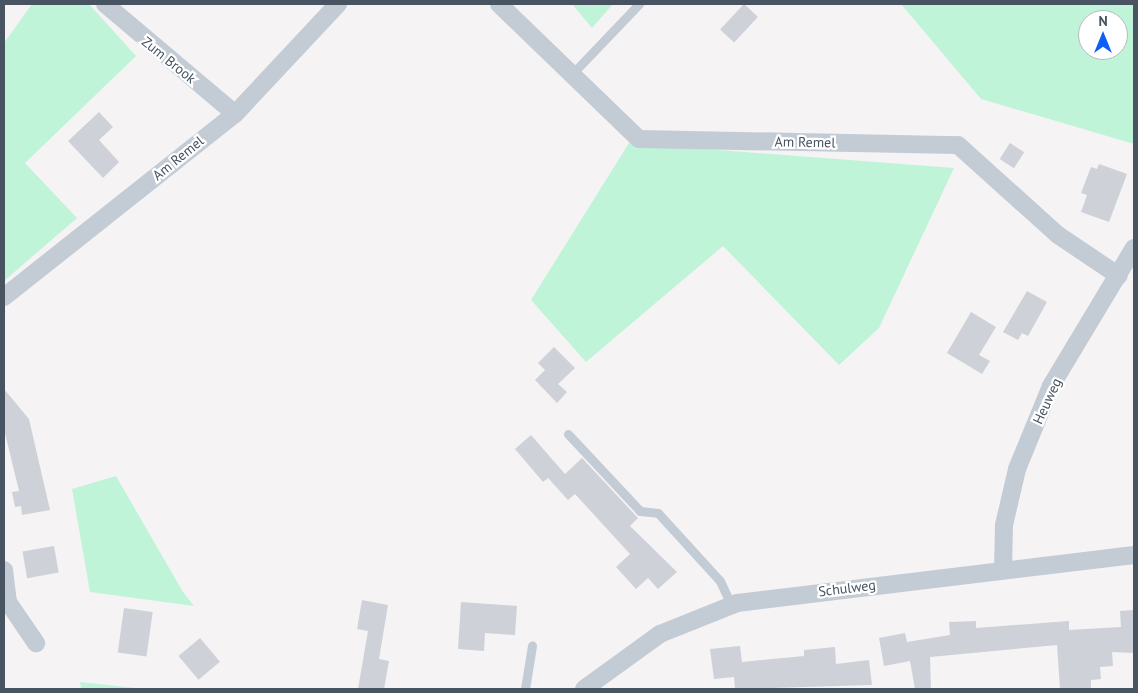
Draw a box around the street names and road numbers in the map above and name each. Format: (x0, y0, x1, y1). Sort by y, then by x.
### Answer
street label: Zum Brook (139, 33, 199, 87)
street label: Am Remel (149, 132, 207, 184)
street label: Am Remel (775, 133, 835, 151)
street label: Heuweg (1029, 375, 1065, 427)
street label: Schulweg (817, 576, 877, 600)

